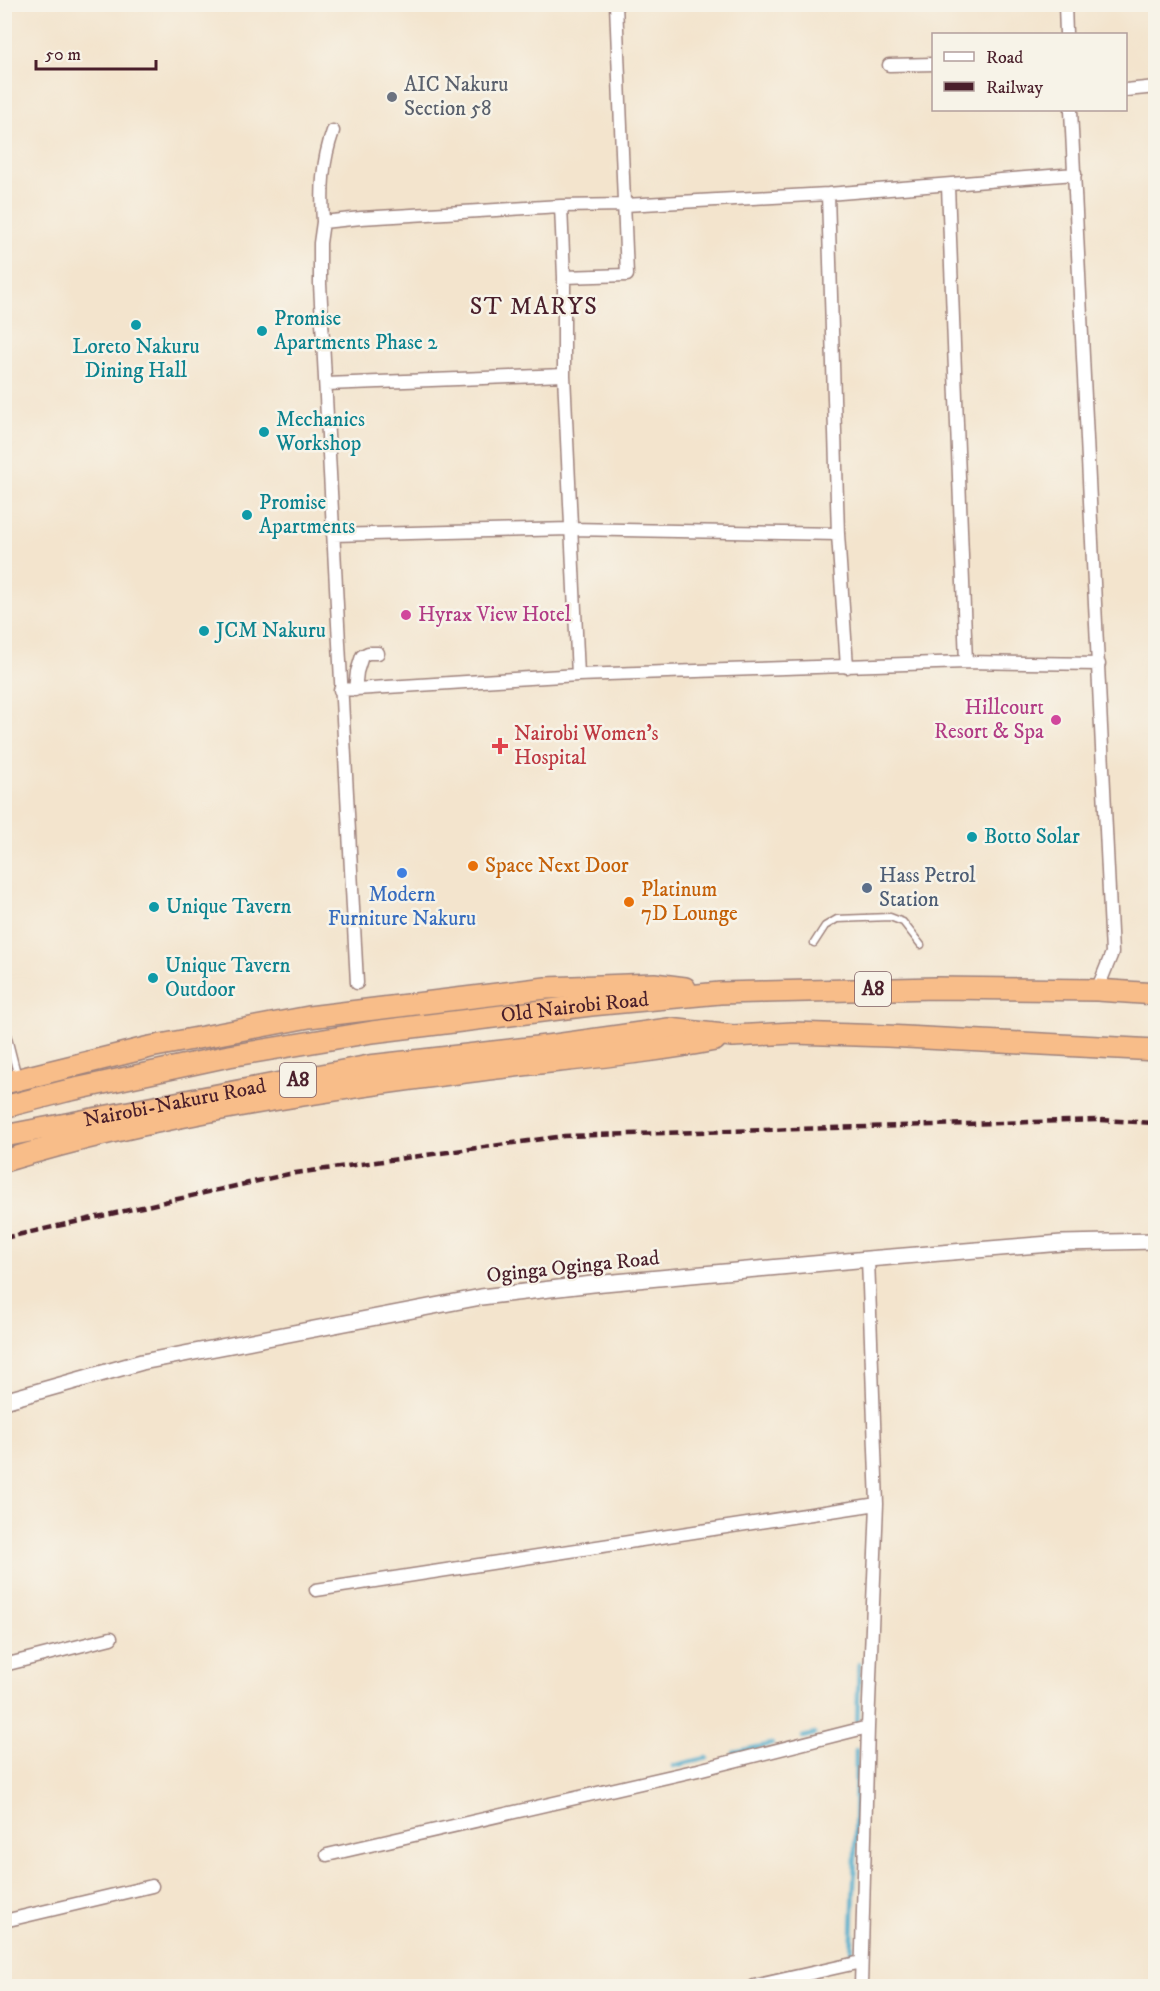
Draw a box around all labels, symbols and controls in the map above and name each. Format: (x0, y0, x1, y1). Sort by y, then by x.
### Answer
scale bar (36, 33, 156, 71)
legend (932, 33, 1127, 111)
text: 50 m (45, 44, 81, 66)
text: Road (986, 47, 1023, 69)
place label: AIC Nakuru Section 58 (404, 72, 508, 122)
text: Railway (986, 77, 1044, 99)
marker: AIC Nakuru Section 58 (385, 90, 399, 104)
district label: ST MARYS (470, 292, 598, 322)
place label: Promise Apartments Phase 2 (274, 306, 438, 356)
marker: Loreto Nakuru Dining Hall (129, 318, 143, 332)
marker: Promise Apartments Phase 2 (255, 324, 269, 338)
place label: Loreto Nakuru Dining Hall (72, 334, 200, 384)
place label: Mechanics Workshop (275, 407, 365, 457)
marker: Mechanics Workshop (257, 425, 271, 439)
place label: Promise Apartments (259, 490, 355, 540)
marker: Promise Apartments (240, 508, 254, 522)
place label: Hyrax View Hotel (418, 602, 572, 628)
marker: Hyrax View Hotel (399, 608, 413, 622)
place label: JCM Nakuru (214, 618, 326, 644)
marker: JCM Nakuru (197, 624, 211, 638)
place label: Hillcourt Resort & Spa (934, 695, 1044, 745)
marker: Hillcourt Resort & Spa (1049, 713, 1063, 727)
place label: Nairobi Women's Hospital (514, 721, 659, 771)
marker: Nairobi Women's Hospital (491, 737, 509, 755)
place label: Botto Solar (984, 824, 1080, 850)
marker: Botto Solar (965, 830, 979, 844)
place label: Space Next Door (485, 853, 629, 879)
marker: Space Next Door (466, 859, 480, 873)
place label: Hass Petrol Station (879, 863, 976, 913)
marker: Modern Furniture Nakuru (395, 866, 409, 880)
place label: Platinum 7D Lounge (641, 877, 738, 927)
marker: Hass Petrol Station (860, 881, 874, 895)
place label: Modern Furniture Nakuru (328, 882, 476, 932)
place label: Unique Tavern (166, 894, 291, 920)
marker: Platinum 7D Lounge (622, 895, 636, 909)
marker: Unique Tavern (147, 900, 161, 914)
place label: Unique Tavern Outdoor (165, 953, 290, 1003)
marker: Unique Tavern Outdoor (146, 971, 160, 985)
road number: A8 (855, 972, 891, 1006)
street label: Old Nairobi Road (499, 987, 650, 1029)
road number: A8 (280, 1063, 316, 1097)
street label: Nairobi-Nakuru Road (82, 1073, 269, 1133)
street label: Oginga Oginga Road (485, 1245, 661, 1289)

